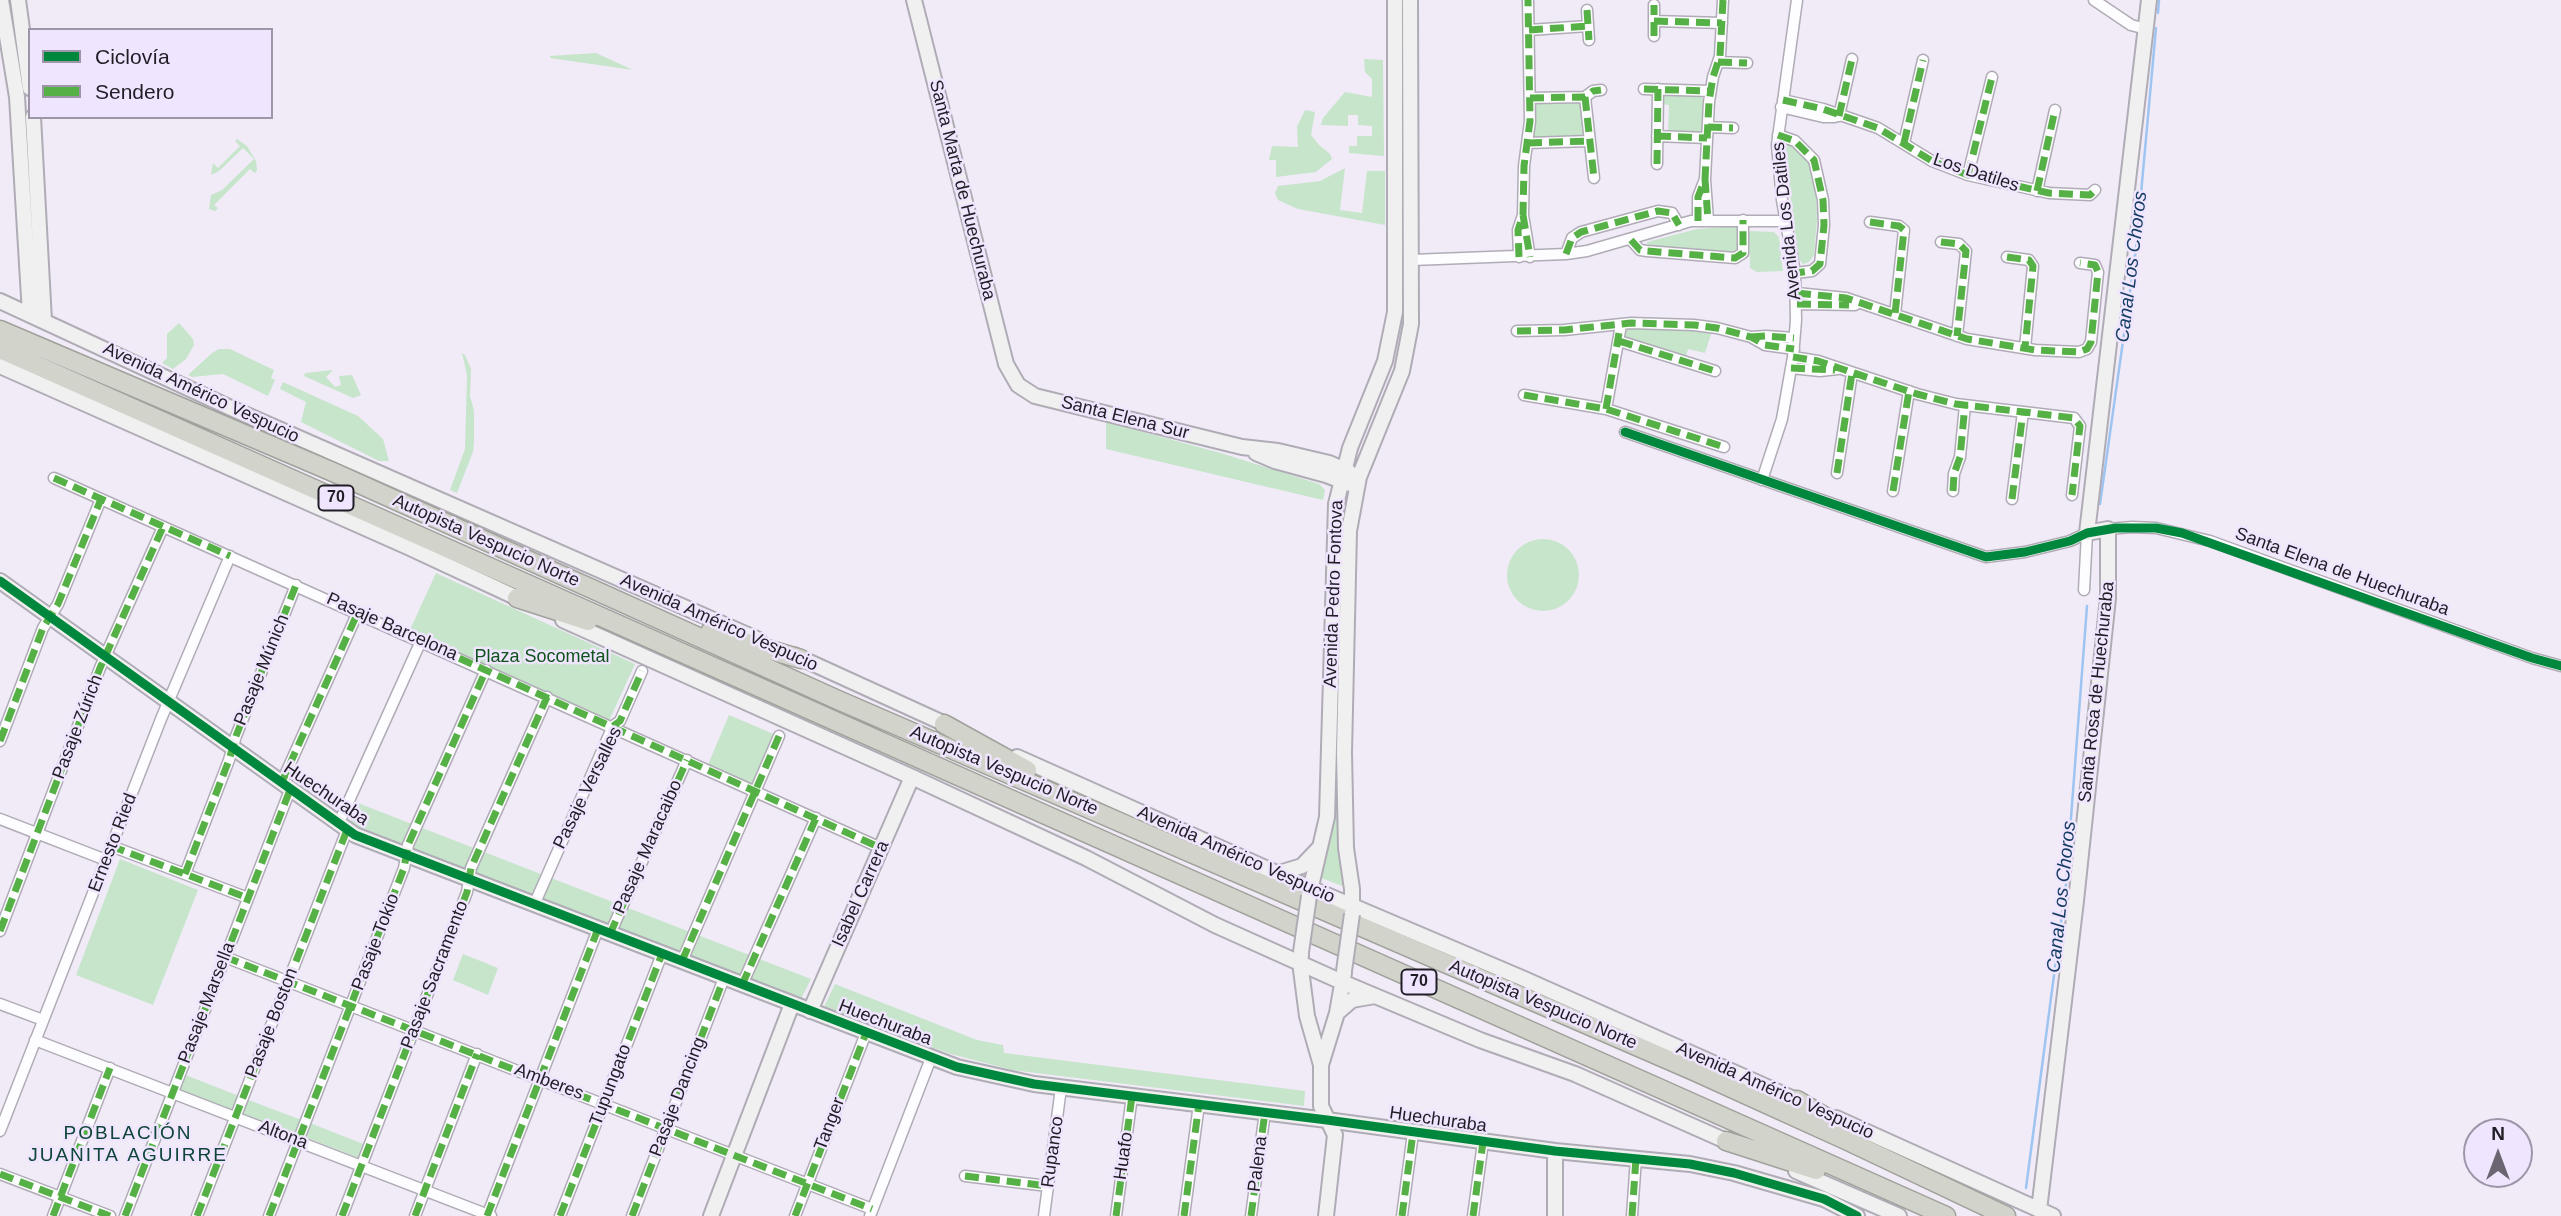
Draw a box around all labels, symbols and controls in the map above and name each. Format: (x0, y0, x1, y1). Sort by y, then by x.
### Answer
legend (28, 28, 273, 119)
text: Ciclovía (95, 45, 170, 68)
street label: Santa Marta de Huechuraba (924, 78, 1000, 302)
text: Sendero (95, 80, 174, 103)
street label: Avenida Los Datiles (1768, 141, 1806, 301)
street label: Los Datiles (1930, 149, 2022, 197)
water label: Canal Los Choros (2111, 190, 2153, 344)
street label: Avenida Américo Vespucio (100, 338, 302, 448)
street label: Santa Elena Sur (1059, 392, 1191, 444)
road number: 70 (318, 485, 354, 510)
street label: Autopista Vespucio Norte (389, 490, 583, 592)
street label: Avenida Pedro Fontova (1320, 500, 1348, 688)
street label: Santa Elena de Huechuraba (2232, 523, 2452, 621)
street label: Avenida Américo Vespucio (617, 570, 821, 676)
street label: Santa Rosa de Huechuraba (2075, 580, 2119, 804)
street label: Pasaje Barcelona (323, 588, 461, 666)
street label: Pasaje Múnich (230, 611, 294, 729)
park label: Plaza Socometal (474, 646, 610, 668)
street label: Pasaje Zúrich (48, 672, 108, 782)
street label: Autopista Vespucio Norte (907, 722, 1101, 820)
street label: Pasaje Versalles (549, 723, 627, 853)
street label: Huechuraba (279, 758, 373, 830)
street label: Pasaje Maracaibo (609, 777, 687, 917)
street label: Ernesto Ried (84, 791, 142, 895)
street label: Avenida Américo Vespucio (1134, 802, 1338, 908)
water label: Canal Los Choros (2043, 820, 2081, 974)
street label: Isabel Carrera (828, 838, 894, 950)
street label: Pasaje Tokio (348, 890, 404, 994)
street label: Pasaje Sacramento (397, 898, 473, 1052)
street label: Pasaje Marsella (174, 939, 240, 1067)
street label: Autopista Vespucio Norte (1446, 956, 1640, 1054)
street label: Pasaje Boston (241, 965, 303, 1081)
road number: 70 (1402, 970, 1436, 994)
street label: Huechuraba (835, 995, 935, 1051)
street label: Pasaje Dancing (645, 1034, 711, 1160)
street label: Avenida Américo Vespucio (1673, 1038, 1877, 1144)
street label: Tupungato (586, 1041, 636, 1129)
street label: Amberes (512, 1059, 586, 1105)
street label: Tanger (810, 1094, 850, 1154)
street label: Huechuraba (1388, 1102, 1488, 1138)
street label: Rupanco (1037, 1115, 1069, 1189)
street label: Altona (255, 1116, 311, 1154)
north arrow (2463, 1118, 2533, 1188)
district label: POBLACIÓN JUANITA AGUIRRE (30, 1123, 226, 1167)
text: N (2491, 1123, 2505, 1144)
street label: Huafo (1110, 1131, 1138, 1181)
street label: Palena (1244, 1135, 1272, 1193)

